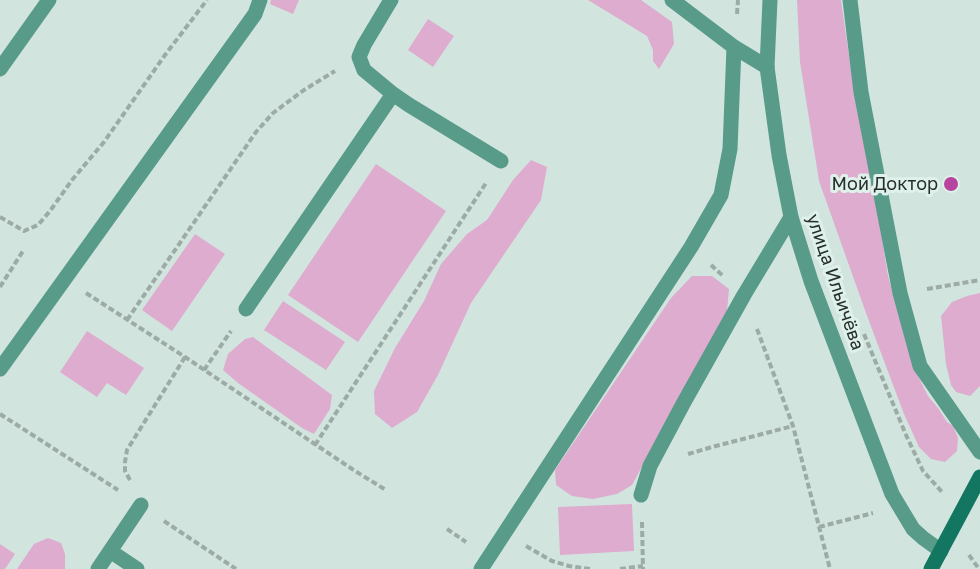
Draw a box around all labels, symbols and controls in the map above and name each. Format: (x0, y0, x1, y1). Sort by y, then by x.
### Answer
place label: Мой Доктор (832, 173, 938, 195)
marker: Мой Доктор (942, 175, 960, 193)
street label: улица Ильичёва (802, 211, 868, 353)

